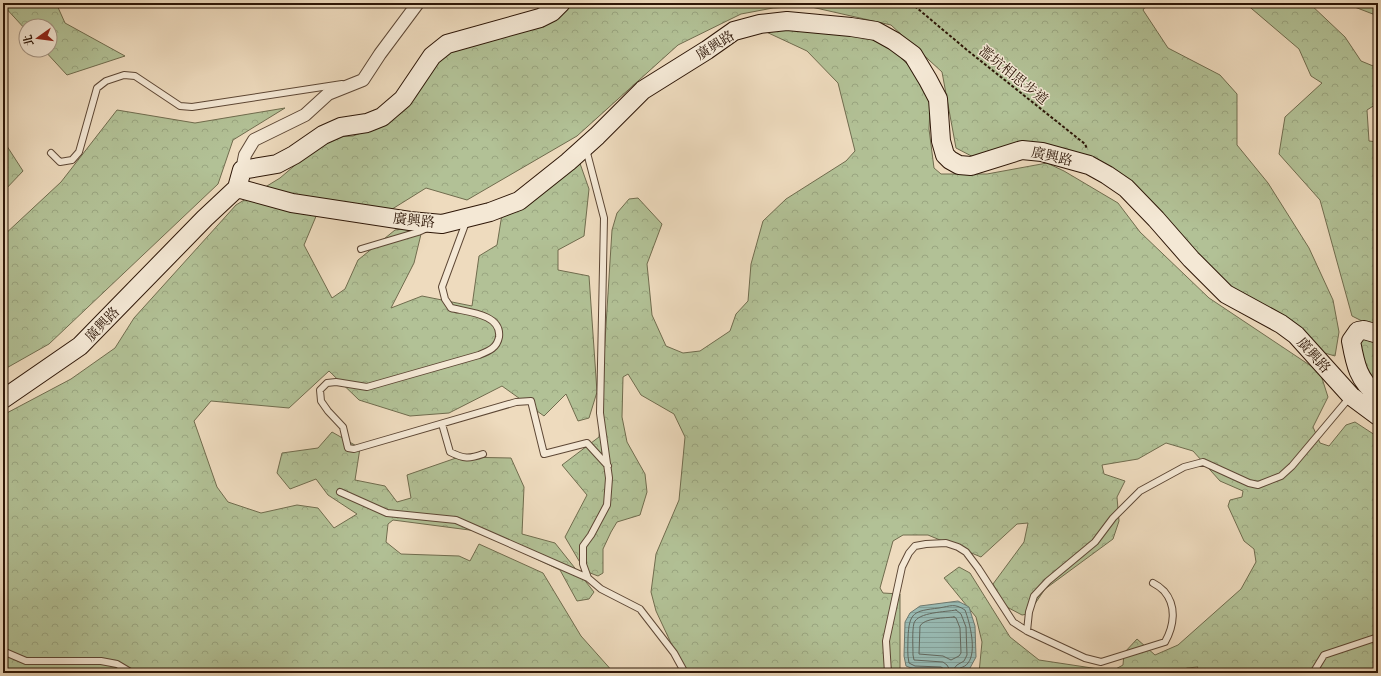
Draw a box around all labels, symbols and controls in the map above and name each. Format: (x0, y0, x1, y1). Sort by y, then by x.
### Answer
north arrow (18, 18, 58, 58)
street label: 廣興路 (692, 25, 738, 65)
text: 北 (19, 33, 37, 48)
street label: 濫坑相思步道 (975, 41, 1053, 109)
street label: 廣興路 (1029, 142, 1075, 170)
street label: 廣興路 (392, 208, 436, 232)
street label: 廣興路 (80, 302, 124, 346)
street label: 廣興路 (1293, 333, 1335, 377)

